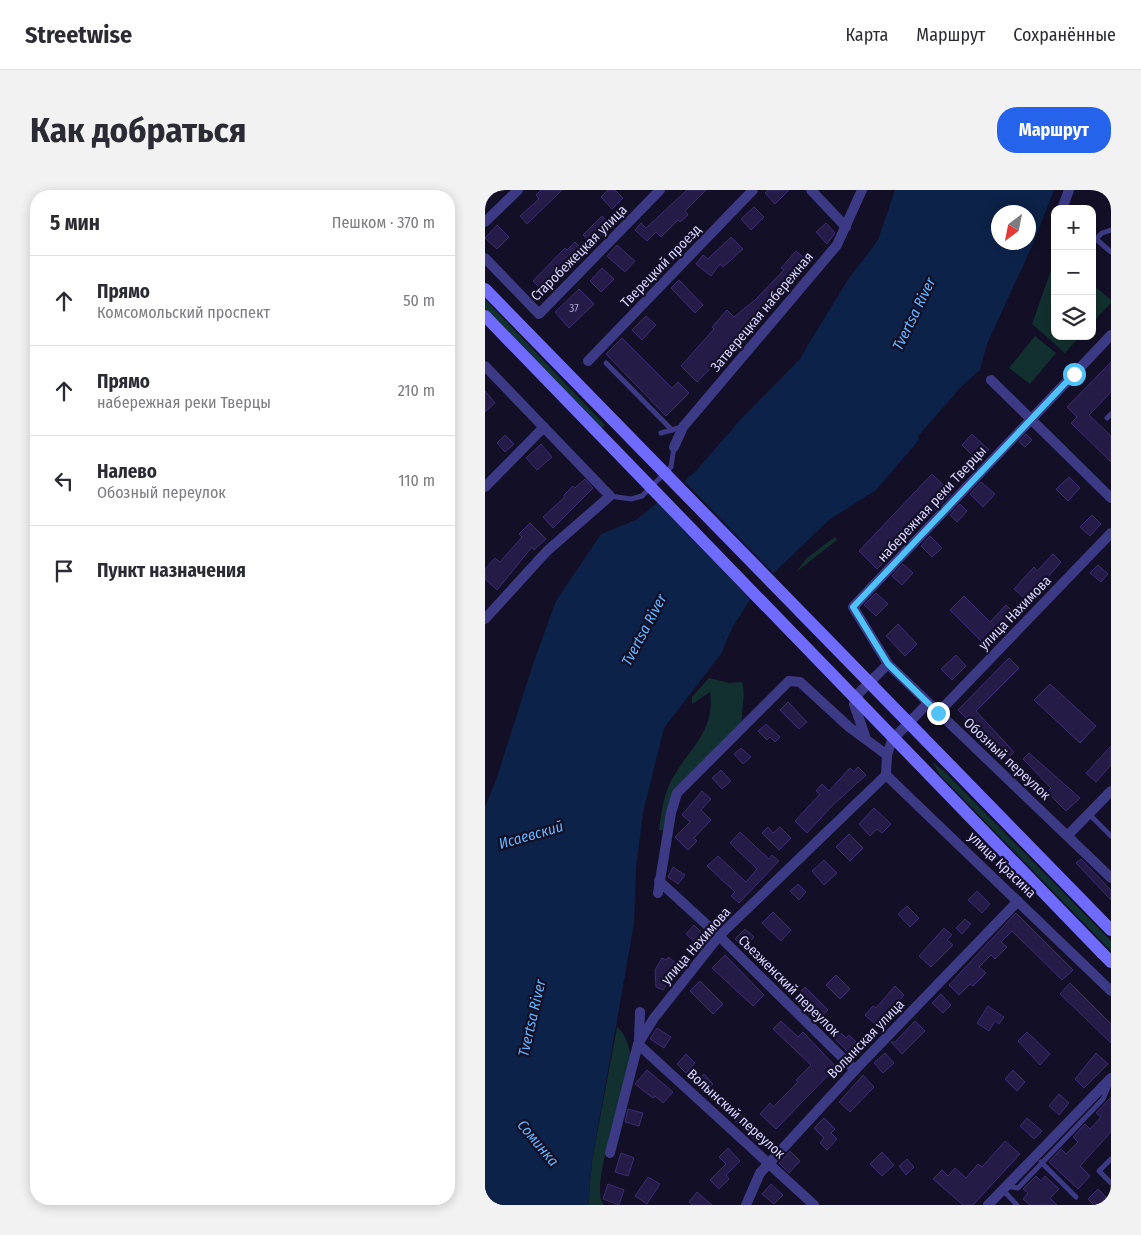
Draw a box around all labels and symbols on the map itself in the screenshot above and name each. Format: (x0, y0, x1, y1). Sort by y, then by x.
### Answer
street label: Старобежецкая улица (527, 201, 631, 305)
north arrow (991, 205, 1036, 250)
street label: Тверецкий проезд (617, 221, 705, 311)
street label: Затверецкая набережная (707, 249, 817, 375)
water label: Tvertsa River (889, 274, 940, 353)
house number: 37 (569, 302, 579, 315)
route start (1063, 363, 1086, 386)
street label: набережная реки Тверцы (874, 443, 990, 565)
street label: улица Нахимова (975, 572, 1055, 654)
water label: Tvertsa River (618, 590, 671, 669)
route end (927, 702, 950, 725)
street label: Обозный переулок (960, 714, 1054, 804)
water label: Исаевский (497, 817, 566, 853)
street label: улица Красина (964, 828, 1040, 902)
street label: улица Нахимова (658, 904, 734, 988)
street label: Съезженский переулок (735, 932, 844, 1041)
water label: Tvertsa River (514, 977, 550, 1058)
street label: Волынская улица (824, 996, 908, 1082)
street label: Волынский переулок (684, 1066, 789, 1163)
water label: Соминка (513, 1116, 563, 1170)

